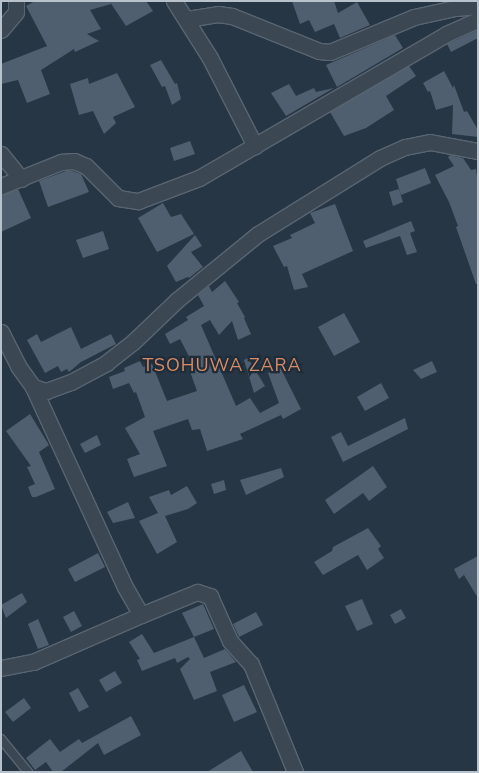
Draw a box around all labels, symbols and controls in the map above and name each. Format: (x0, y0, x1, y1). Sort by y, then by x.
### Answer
district label: TSOHUWA ZARA (141, 354, 303, 376)

